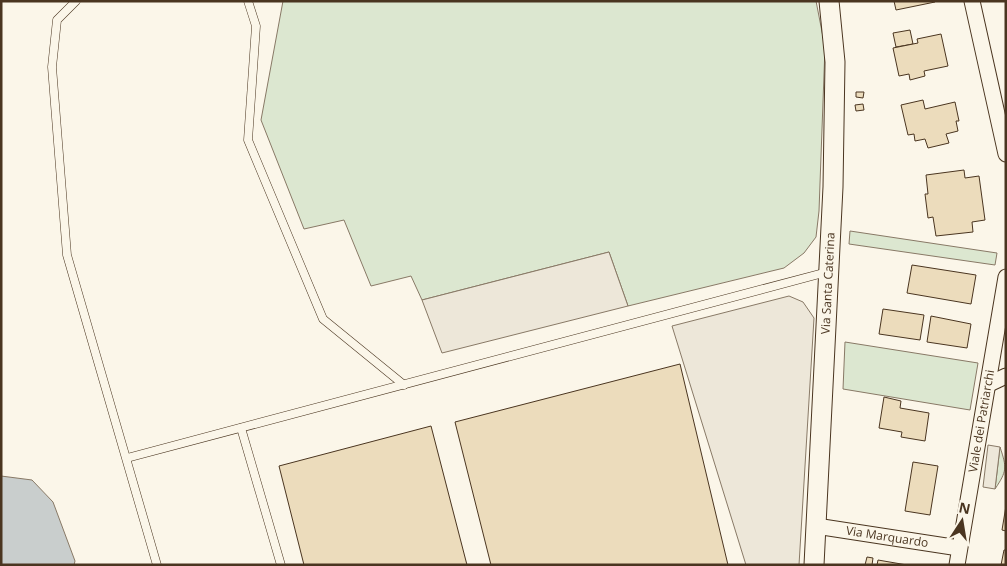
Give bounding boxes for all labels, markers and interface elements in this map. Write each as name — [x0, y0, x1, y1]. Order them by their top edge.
street label: Via Santa Caterina — [817, 232, 839, 335]
street label: Viale dei Patriarchi — [964, 368, 998, 474]
north arrow — [937, 496, 987, 546]
text: N — [957, 497, 972, 518]
street label: Via Marquardo — [845, 522, 930, 551]

